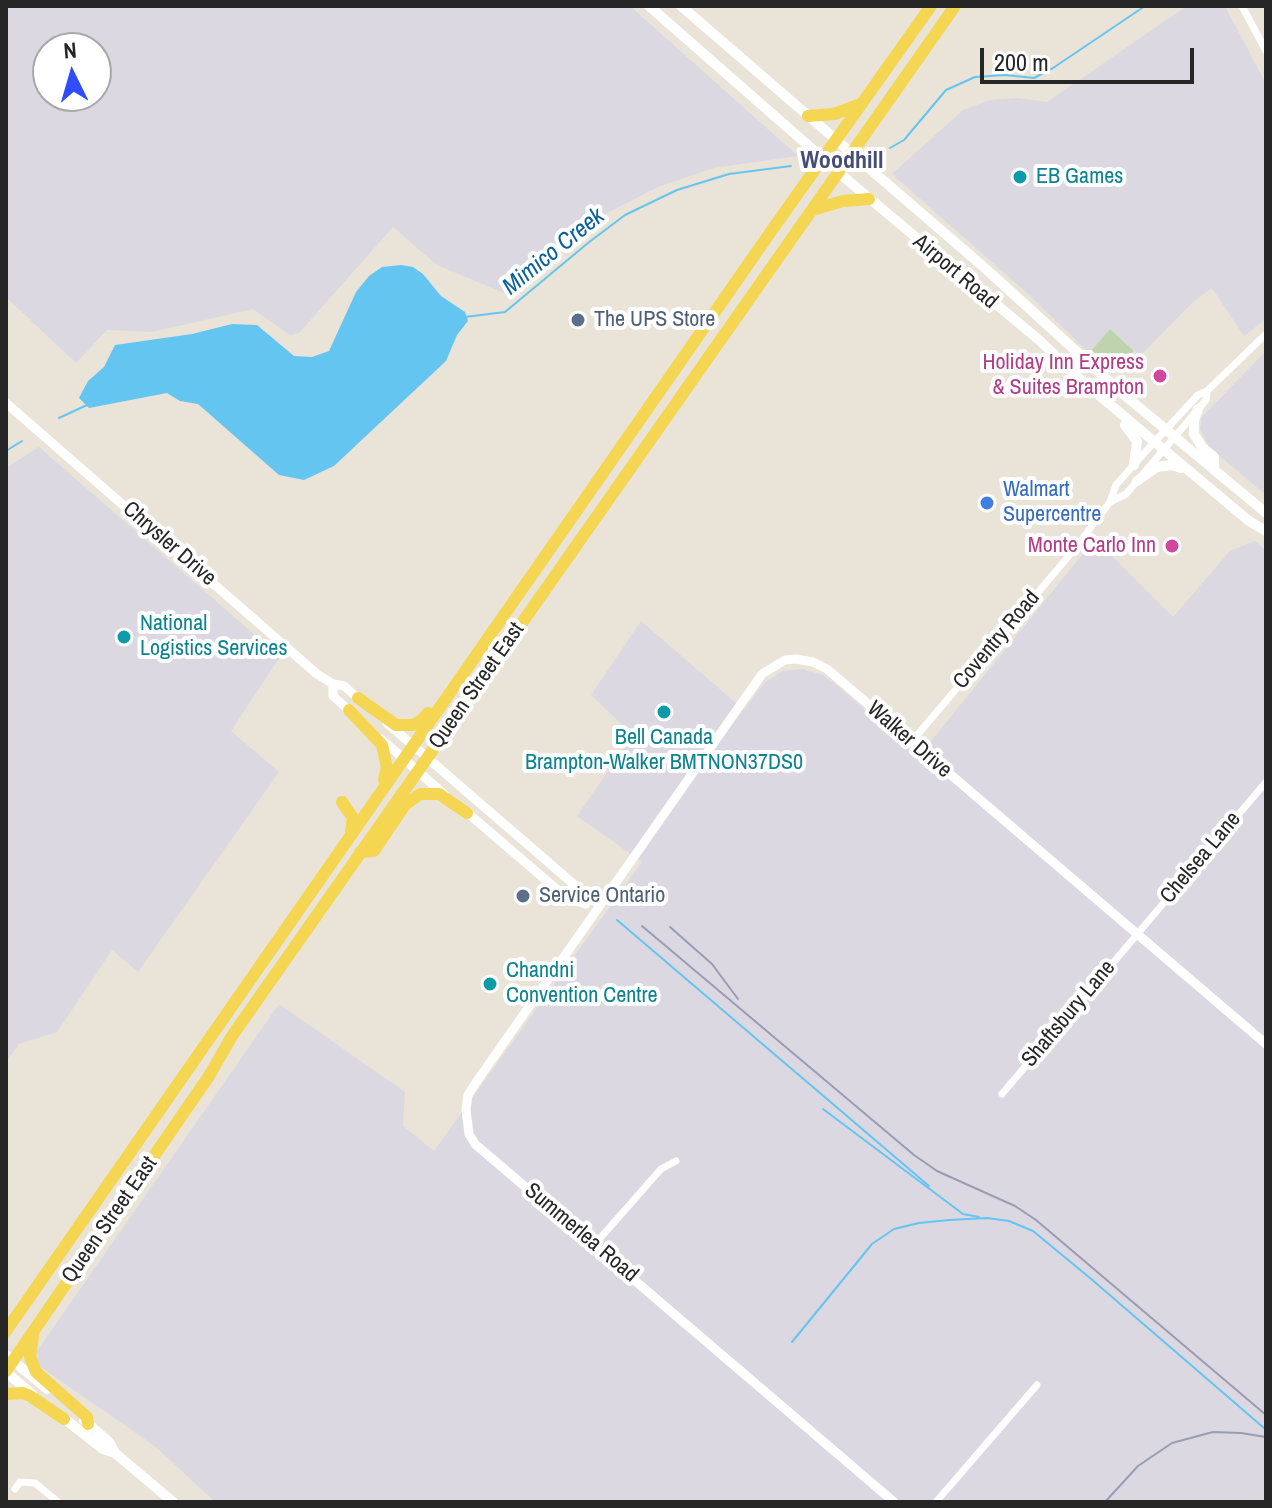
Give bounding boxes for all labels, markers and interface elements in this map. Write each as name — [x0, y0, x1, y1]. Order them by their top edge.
north arrow — [32, 32, 112, 112]
scale bar — [984, 32, 1198, 82]
text: N — [62, 35, 78, 66]
text: 200 m — [994, 46, 1049, 78]
district label: Woodhill — [801, 148, 883, 176]
place label: EB Games — [1036, 164, 1123, 190]
marker: EB Games — [1011, 168, 1029, 186]
water label: Mimico Creek — [497, 202, 611, 302]
street label: Airport Road — [907, 229, 1003, 315]
place label: The UPS Store — [594, 307, 715, 333]
marker: The UPS Store — [569, 311, 587, 329]
place label: Holiday Inn Express & Suites Brampton — [983, 350, 1144, 402]
marker: Holiday Inn Express & Suites Brampton — [1151, 367, 1169, 385]
place label: Walmart Supercentre — [1003, 477, 1101, 528]
marker: Walmart Supercentre — [978, 494, 996, 512]
street label: Chrysler Drive — [117, 496, 221, 592]
place label: Monte Carlo Inn — [1028, 533, 1156, 559]
marker: Monte Carlo Inn — [1163, 537, 1181, 555]
street label: Coventry Road — [948, 585, 1046, 695]
place label: National Logistics Services — [140, 611, 287, 662]
street label: Queen Street East — [424, 618, 530, 754]
marker: National Logistics Services — [115, 628, 133, 646]
street label: Walker Drive — [861, 696, 957, 784]
marker: Bell Canada Brampton-Walker BMTNON37DS0 — [655, 703, 673, 721]
place label: Bell Canada Brampton-Walker BMTNON37DS0 — [525, 725, 803, 776]
street label: Chelsea Lane — [1155, 807, 1247, 909]
place label: Service Ontario — [539, 883, 665, 909]
marker: Service Ontario — [514, 887, 532, 905]
street label: Shaftsbury Lane — [1017, 955, 1121, 1073]
place label: Chandni Convention Centre — [506, 958, 657, 1010]
marker: Chandni Convention Centre — [481, 975, 499, 993]
street label: Queen Street East — [57, 1152, 163, 1288]
street label: Summerlea Road — [519, 1178, 643, 1288]

